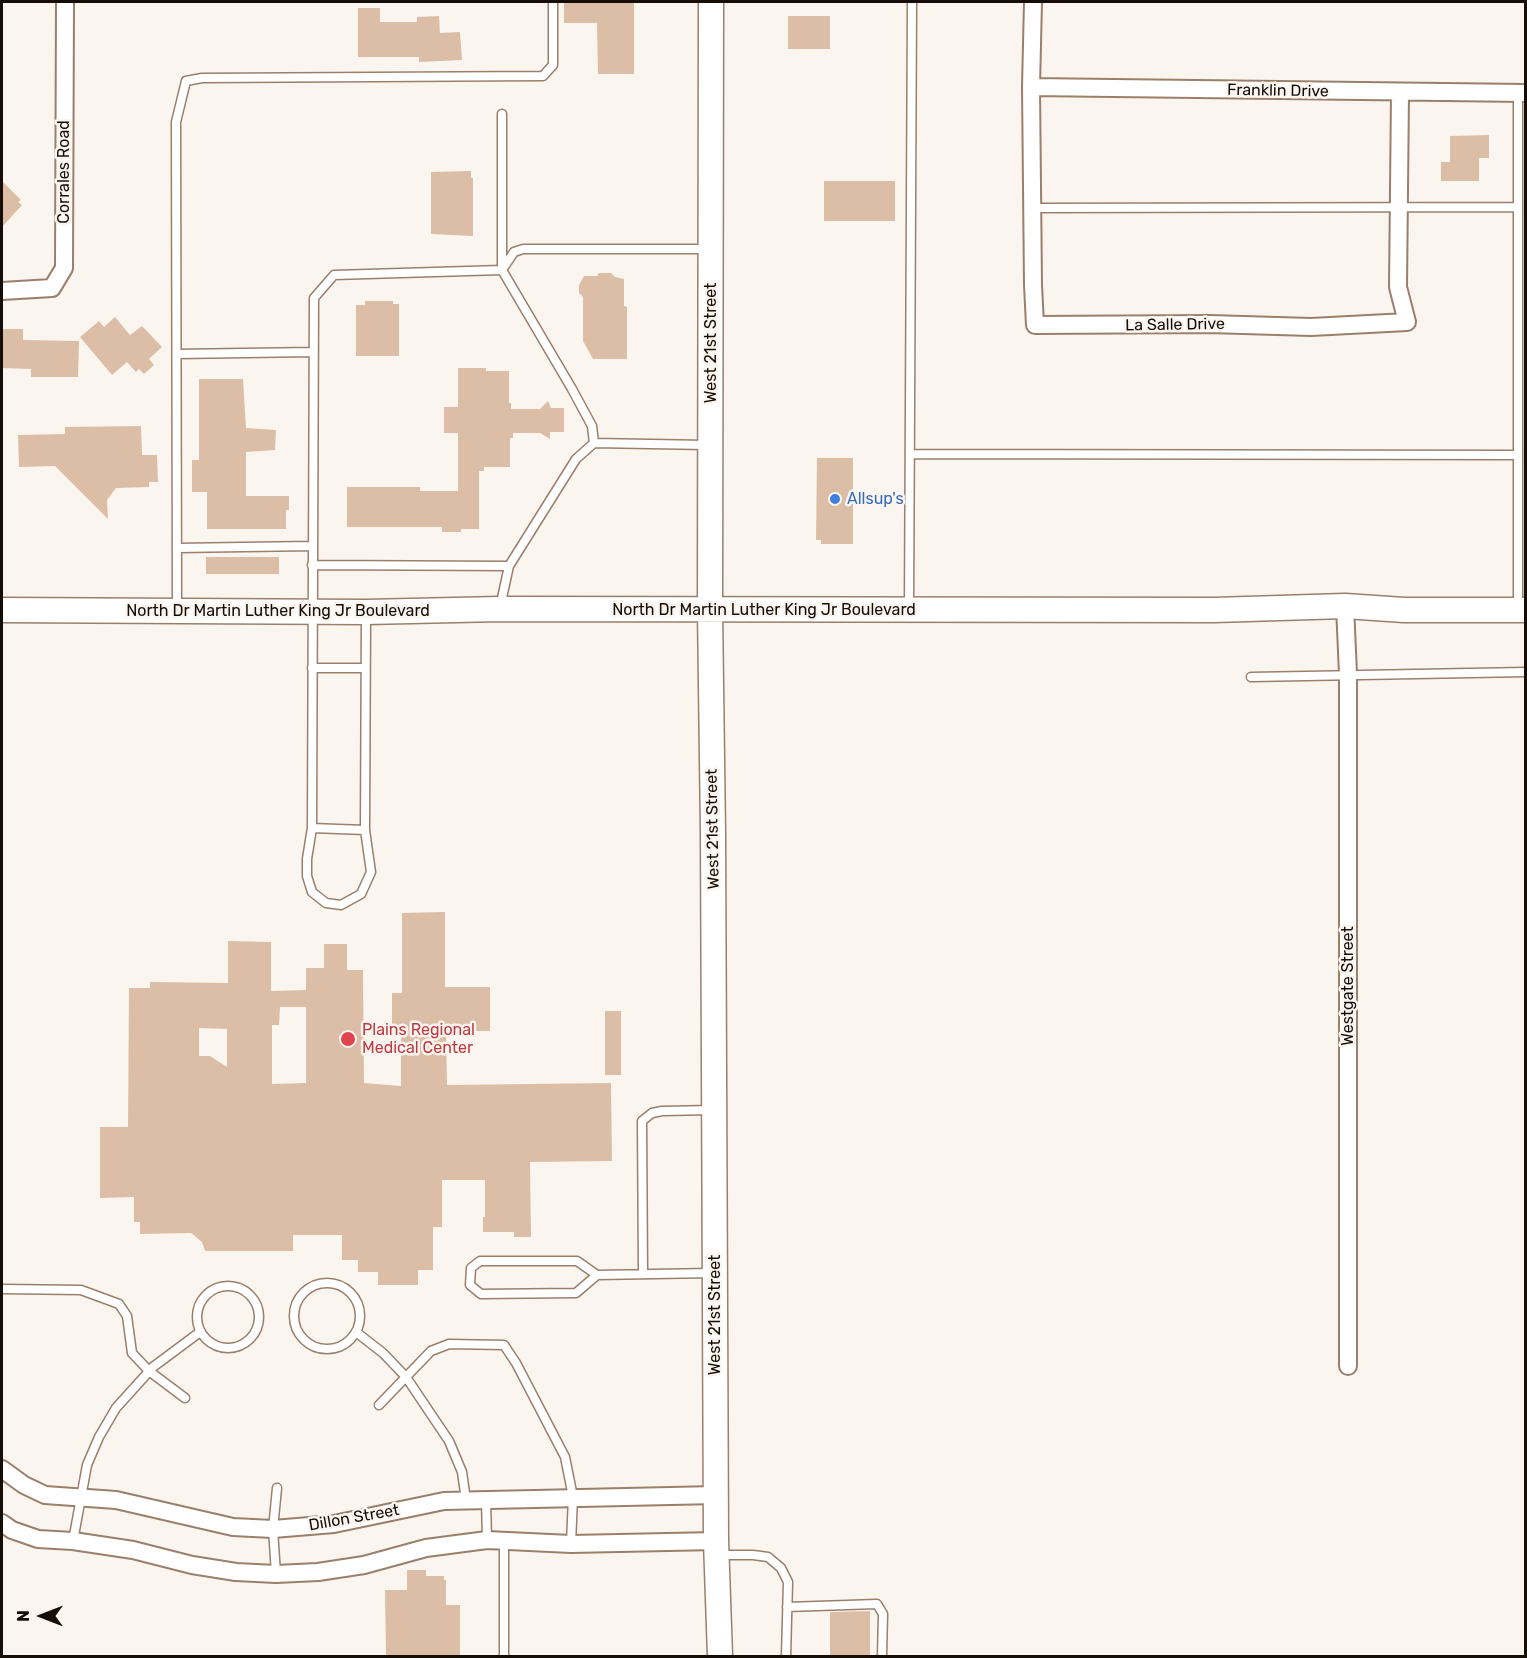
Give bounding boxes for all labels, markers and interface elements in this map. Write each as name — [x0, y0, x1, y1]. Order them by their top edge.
street label: Franklin Drive — [1227, 81, 1329, 101]
street label: Corrales Road — [54, 120, 74, 224]
street label: West 21st Street — [701, 283, 721, 403]
street label: La Salle Drive — [1125, 315, 1225, 335]
place label: Allsup's — [847, 489, 904, 509]
marker: Allsup's — [828, 492, 842, 506]
street label: North Dr Martin Luther King Jr Boulevard — [612, 600, 916, 620]
street label: North Dr Martin Luther King Jr Boulevard — [126, 601, 430, 621]
street label: West 21st Street — [702, 769, 724, 889]
street label: Westgate Street — [1338, 926, 1358, 1046]
place label: Plains Regional Medical Center — [362, 1020, 475, 1058]
marker: Plains Regional Medical Center — [339, 1030, 357, 1048]
street label: West 21st Street — [705, 1255, 725, 1375]
street label: Dillon Street — [307, 1501, 401, 1535]
north arrow — [12, 1586, 72, 1646]
text: N — [14, 1610, 33, 1622]

